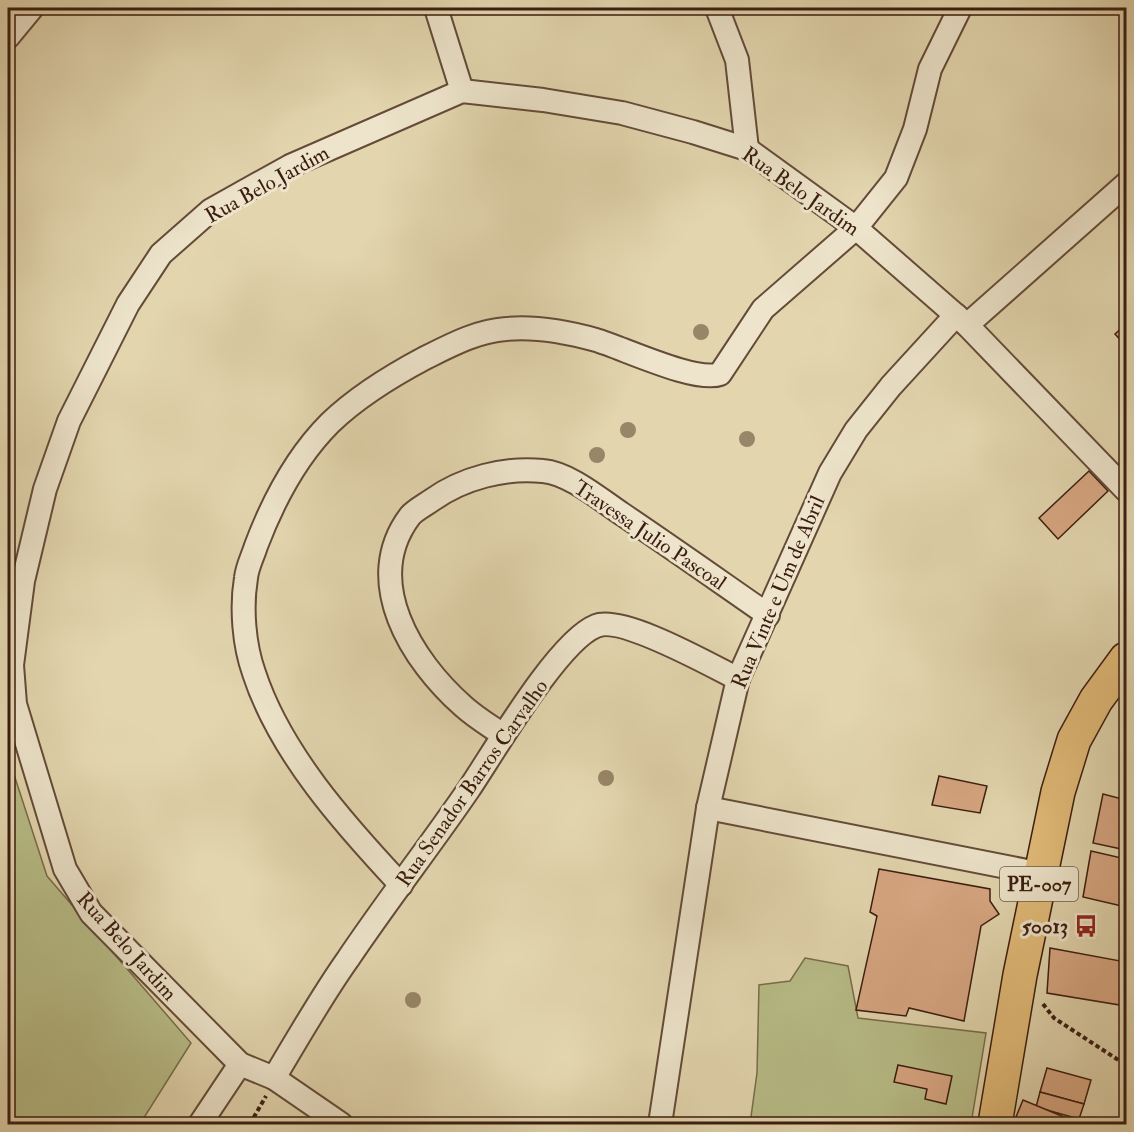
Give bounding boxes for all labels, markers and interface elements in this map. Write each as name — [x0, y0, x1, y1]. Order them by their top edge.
street label: Rua Belo Jardim — [200, 139, 334, 230]
street label: Rua Belo Jardim — [737, 141, 865, 242]
street label: Travessa Julio Pascoal — [568, 474, 732, 597]
street label: Rua Vinte e Um de Abril — [726, 491, 832, 693]
street label: Rua Senador Barros Carvalho — [390, 674, 554, 892]
road number: PE-007 — [1000, 867, 1078, 901]
street label: Rua Belo Jardim — [71, 886, 183, 1007]
place label: 50013 — [1022, 913, 1068, 940]
bus stop icon: 50013 — [1073, 913, 1099, 939]

